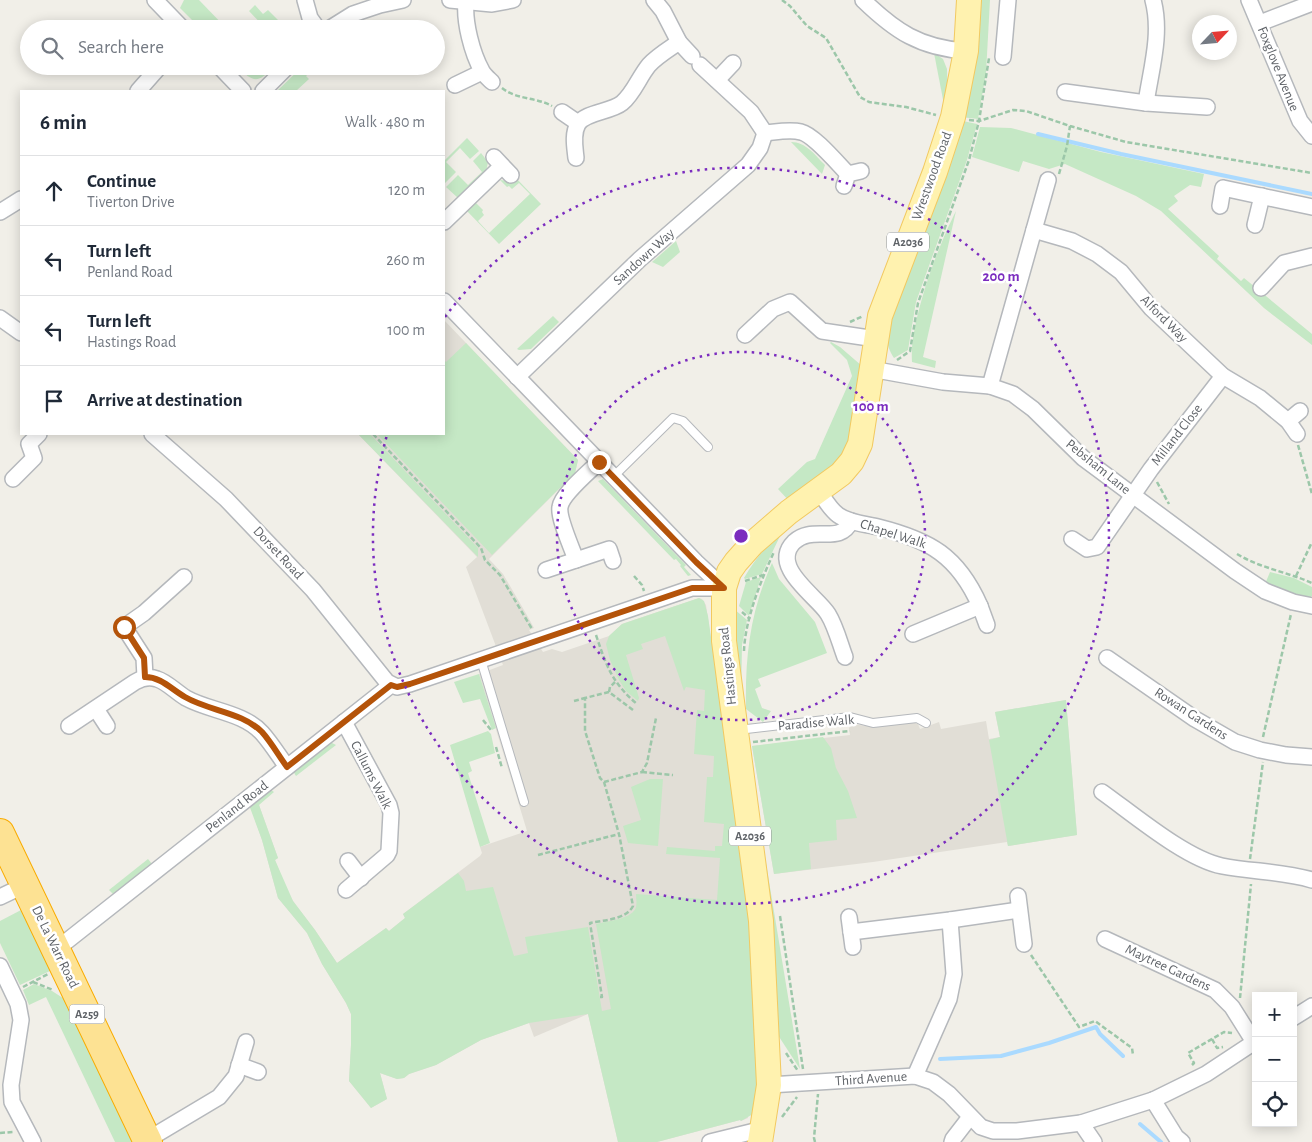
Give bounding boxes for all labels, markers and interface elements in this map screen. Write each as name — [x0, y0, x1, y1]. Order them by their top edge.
north arrow — [1192, 15, 1237, 60]
search box — [20, 20, 445, 75]
street label: Foxglove Avenue — [1255, 25, 1301, 113]
icon: search — [38, 34, 66, 62]
text: Search here — [78, 38, 164, 57]
text: 6 min — [40, 112, 87, 133]
text: Walk · 480 m — [345, 114, 425, 130]
street label: Wrestwood Road — [910, 130, 954, 222]
text: Continue — [87, 172, 156, 191]
icon: ahead — [40, 177, 68, 205]
text: 120 m — [388, 182, 425, 198]
text: Tiverton Drive — [87, 194, 175, 210]
street label: Sandown Way — [611, 226, 677, 288]
road number: A2036 — [887, 232, 929, 252]
text: Turn left — [87, 242, 151, 261]
icon: left — [40, 247, 68, 275]
text: 260 m — [386, 252, 425, 268]
text: Penland Road — [87, 264, 172, 280]
text: 200 m — [982, 269, 1020, 284]
street label: Alford Way — [1138, 293, 1190, 345]
text: Turn left — [87, 312, 151, 331]
icon: left — [40, 317, 68, 345]
text: 100 m — [387, 322, 425, 338]
text: Hastings Road — [87, 334, 176, 350]
icon: arrive — [40, 387, 68, 415]
text: Arrive at destination — [87, 391, 243, 410]
text: 100 m — [853, 399, 889, 414]
street label: Milland Close — [1149, 402, 1205, 468]
street label: Pebsham Lane — [1063, 437, 1133, 497]
route end — [588, 451, 611, 474]
street label: Chapel Walk — [858, 517, 928, 551]
street label: Dorset Road — [250, 524, 306, 582]
centre of rings — [732, 527, 750, 545]
route start — [113, 616, 136, 639]
street label: Hastings Road — [717, 626, 739, 706]
street label: Rowan Gardens — [1152, 685, 1230, 743]
street label: Paradise Walk — [777, 713, 855, 733]
street label: Callums Walk — [348, 739, 394, 812]
street label: Penland Road — [203, 778, 271, 836]
road number: A2036 — [729, 826, 771, 846]
street label: De La Warr Road — [29, 904, 81, 990]
street label: Maytree Gardens — [1123, 942, 1213, 994]
map controls — [1252, 992, 1297, 1127]
button: + — [1252, 992, 1297, 1037]
road number: A259 — [70, 1004, 104, 1024]
button: − — [1252, 1037, 1297, 1082]
street label: Third Avenue — [834, 1069, 908, 1089]
button: locate — [1252, 1082, 1297, 1127]

